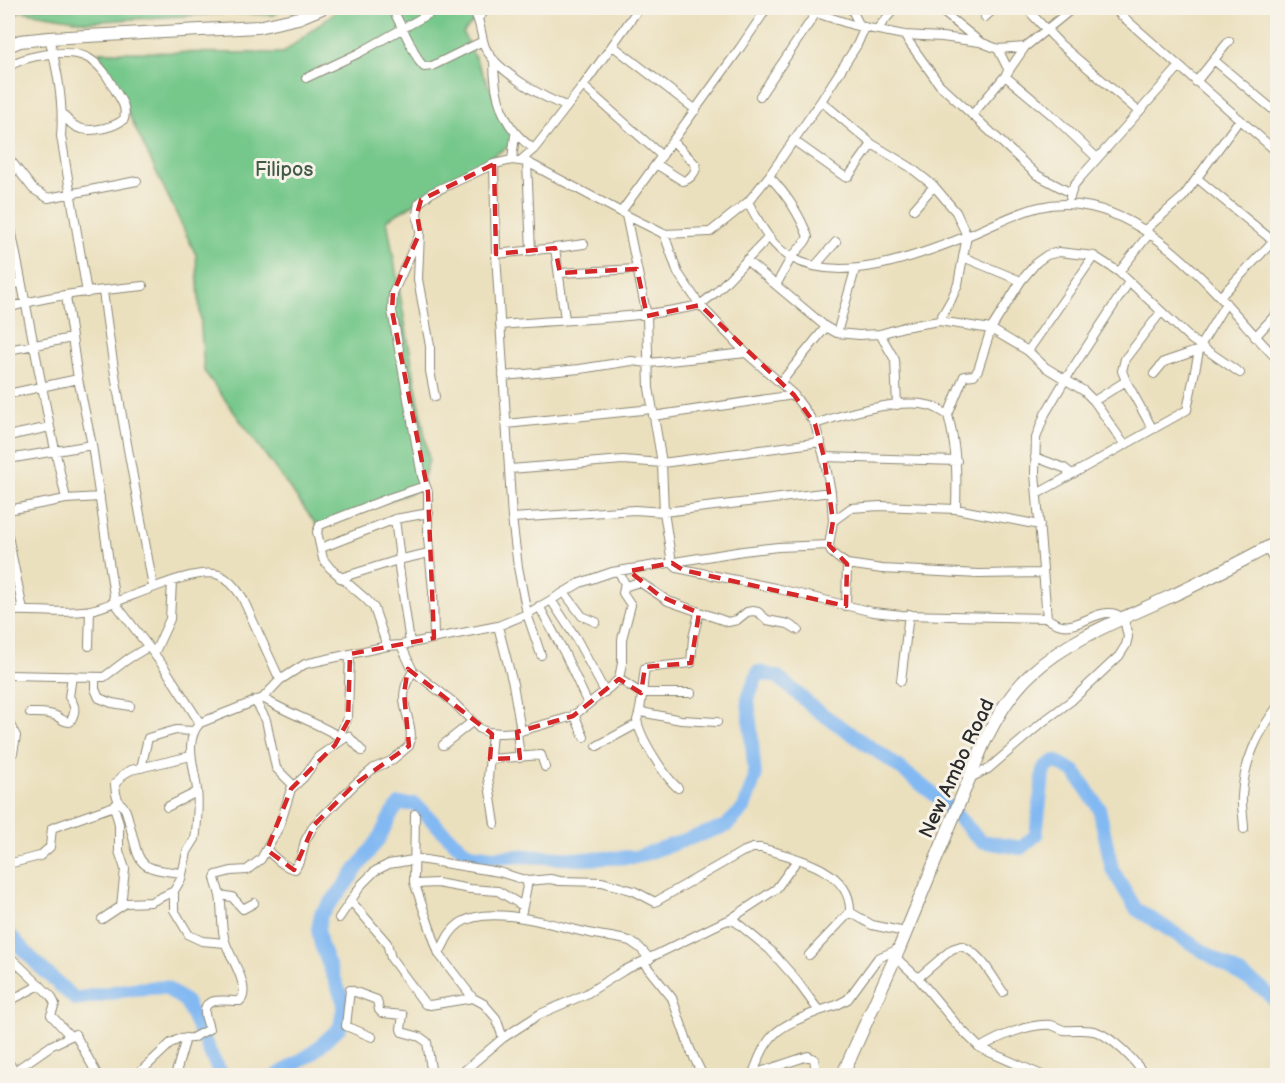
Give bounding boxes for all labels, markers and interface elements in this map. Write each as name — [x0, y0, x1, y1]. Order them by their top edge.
park label: Filipos — [255, 158, 313, 182]
street label: New Ambo Road — [914, 695, 1000, 842]

